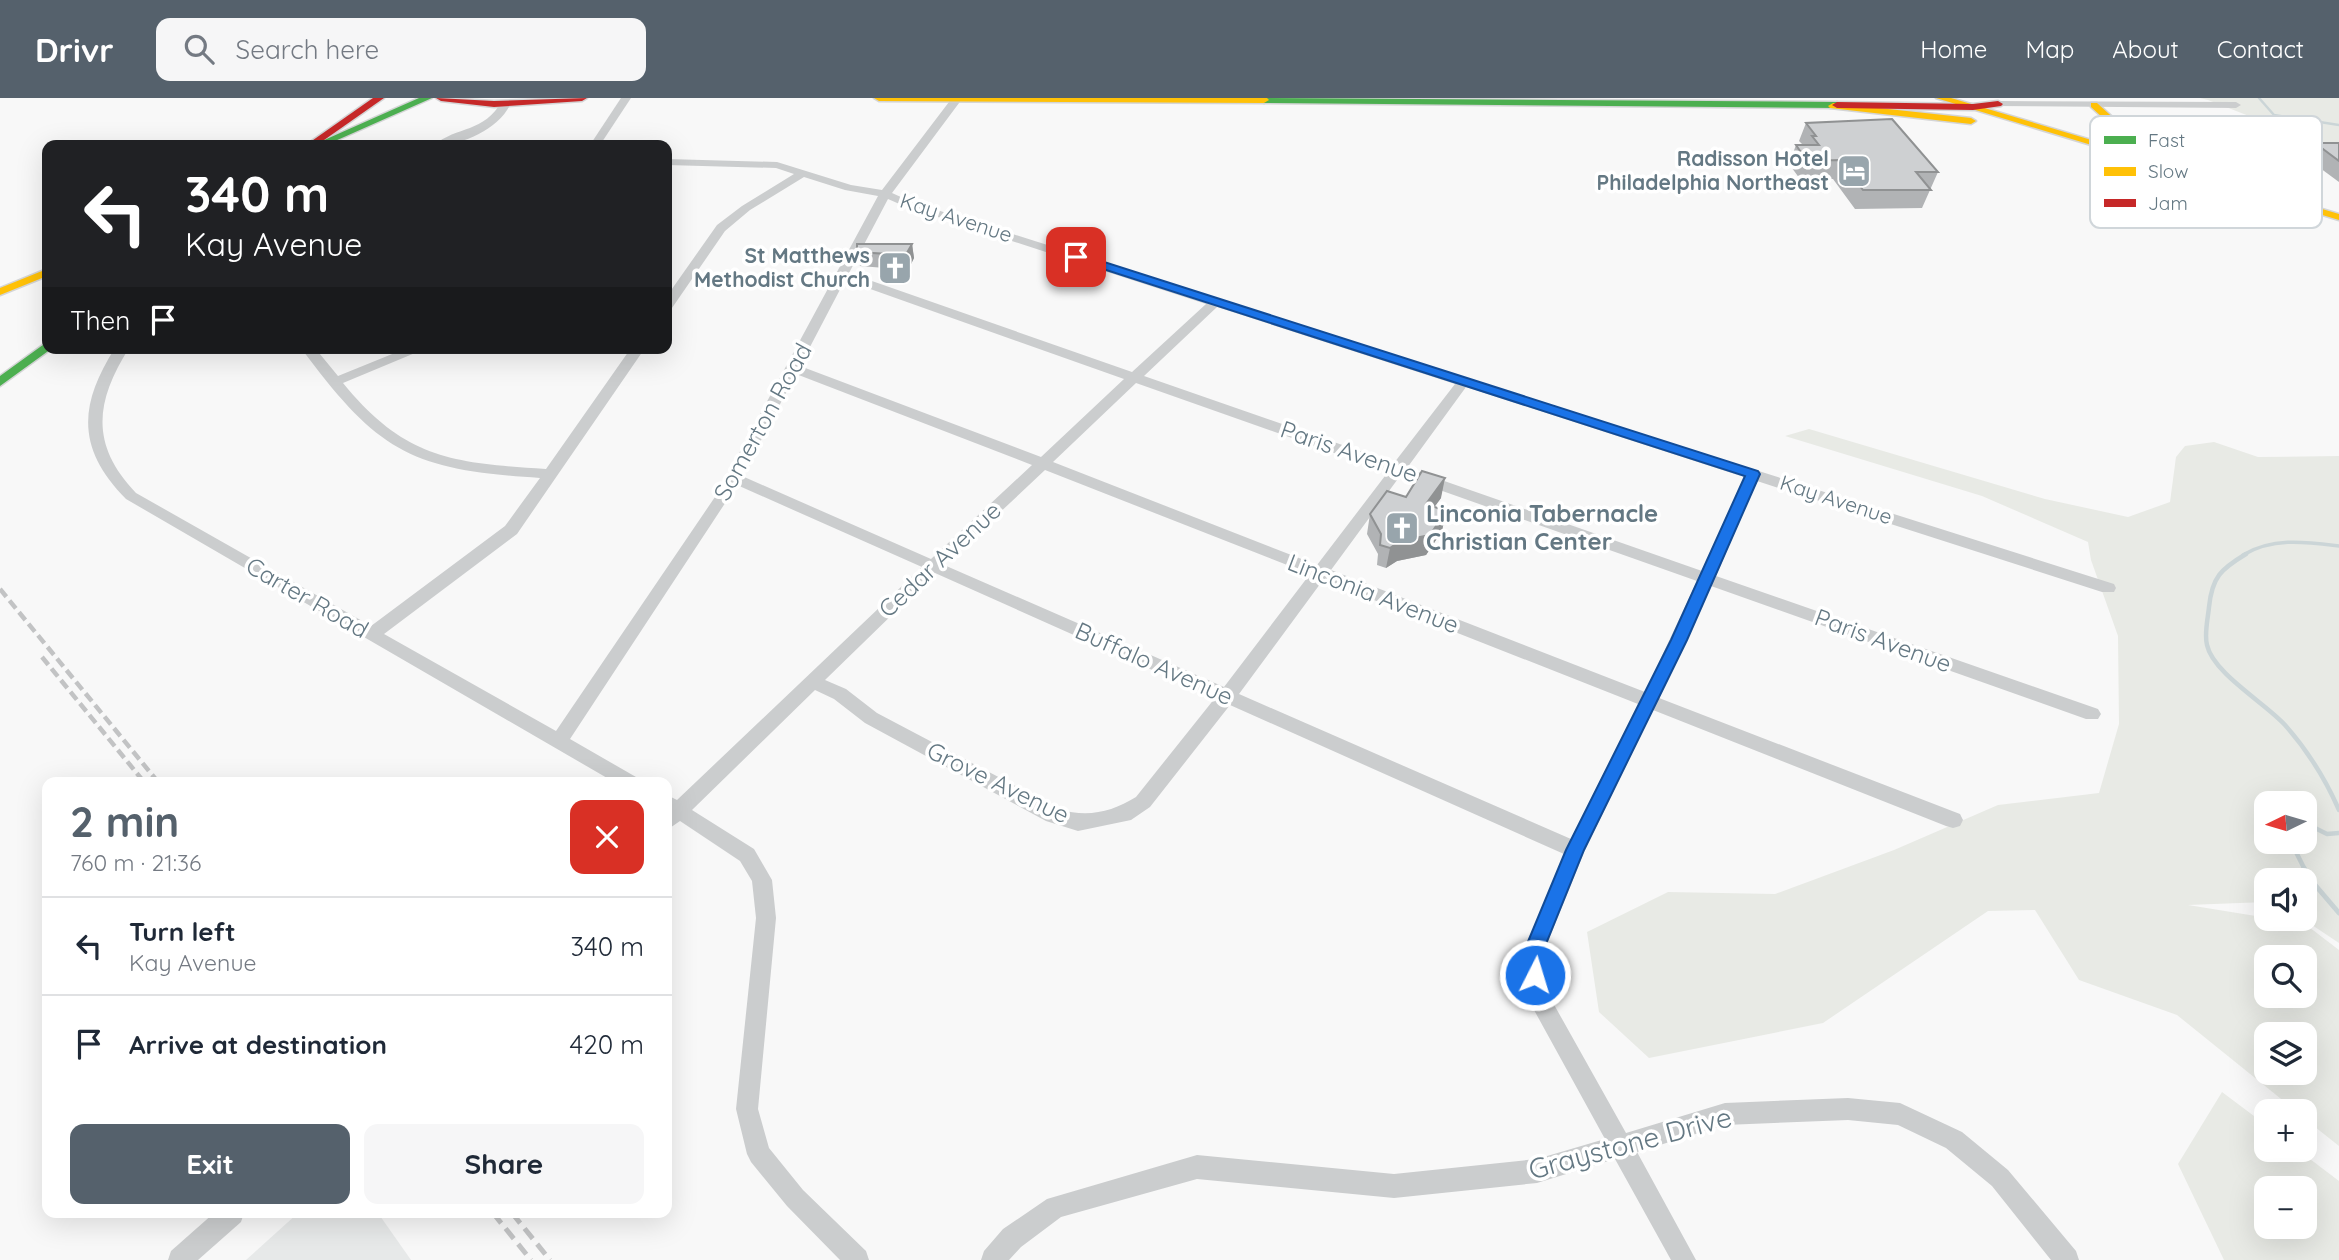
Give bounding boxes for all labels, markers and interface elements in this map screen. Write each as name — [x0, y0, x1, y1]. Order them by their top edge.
search box — [156, 18, 646, 81]
text: Drivr — [35, 29, 114, 70]
icon: search — [180, 30, 218, 68]
text: Search here — [236, 33, 379, 66]
text: Home — [1920, 34, 1987, 64]
text: Map — [2025, 34, 2074, 64]
text: About — [2112, 34, 2179, 64]
text: Contact — [2217, 34, 2304, 64]
legend — [2090, 116, 2322, 228]
text: Fast — [2148, 128, 2185, 152]
place label: Radisson Hotel Philadelphia Northeast — [1597, 145, 1829, 195]
hotel icon: Radisson Hotel Philadelphia Northeast — [1835, 152, 1873, 190]
text: Slow — [2148, 159, 2189, 183]
text: 340 m — [185, 163, 329, 224]
icon: left — [70, 168, 161, 259]
street label: Kay Avenue — [897, 187, 1016, 247]
text: Jam — [2148, 191, 2188, 215]
text: Kay Avenue — [185, 224, 362, 264]
pin — [1046, 227, 1106, 287]
icon: arrive — [1057, 238, 1095, 276]
place label: St Matthews Methodist Church — [694, 242, 870, 292]
church icon: St Matthews Methodist Church — [876, 249, 914, 287]
icon: arrive — [144, 301, 182, 339]
text: Then — [70, 304, 130, 337]
street label: Somerton Road — [707, 338, 818, 505]
street label: Paris Avenue — [1277, 414, 1422, 489]
street label: Kay Avenue — [1777, 469, 1896, 529]
street label: Cedar Avenue — [872, 495, 1007, 624]
place label: Linconia Tabernacle Christian Center — [1426, 498, 1658, 556]
church icon: Linconia Tabernacle Christian Center — [1383, 509, 1421, 547]
street label: Linconia Avenue — [1284, 547, 1463, 639]
street label: Carter Road — [241, 550, 374, 644]
street label: Paris Avenue — [1811, 602, 1956, 679]
street label: Buffalo Avenue — [1071, 615, 1238, 711]
street label: Grove Avenue — [922, 735, 1074, 829]
north arrow — [2254, 791, 2317, 854]
map controls — [2254, 791, 2317, 1239]
text: 2 min — [70, 795, 179, 848]
button: close — [570, 800, 644, 874]
text: 760 m · 21:36 — [70, 848, 201, 877]
button: sound — [2254, 868, 2317, 931]
text: Turn left — [129, 915, 236, 948]
icon: left — [70, 927, 108, 965]
text: 340 m — [570, 930, 644, 963]
position arrow — [1498, 938, 1572, 1012]
button: search — [2254, 945, 2317, 1008]
text: Kay Avenue — [129, 948, 256, 977]
button: layers — [2254, 1022, 2317, 1085]
icon: arrive — [70, 1025, 108, 1063]
text: Arrive at destination — [129, 1028, 387, 1061]
text: 420 m — [570, 1028, 644, 1061]
street label: Graystone Drive — [1524, 1099, 1735, 1186]
button: + — [2254, 1099, 2317, 1162]
button: Exit — [70, 1124, 350, 1204]
button: Share — [364, 1124, 644, 1204]
button: − — [2254, 1176, 2317, 1239]

